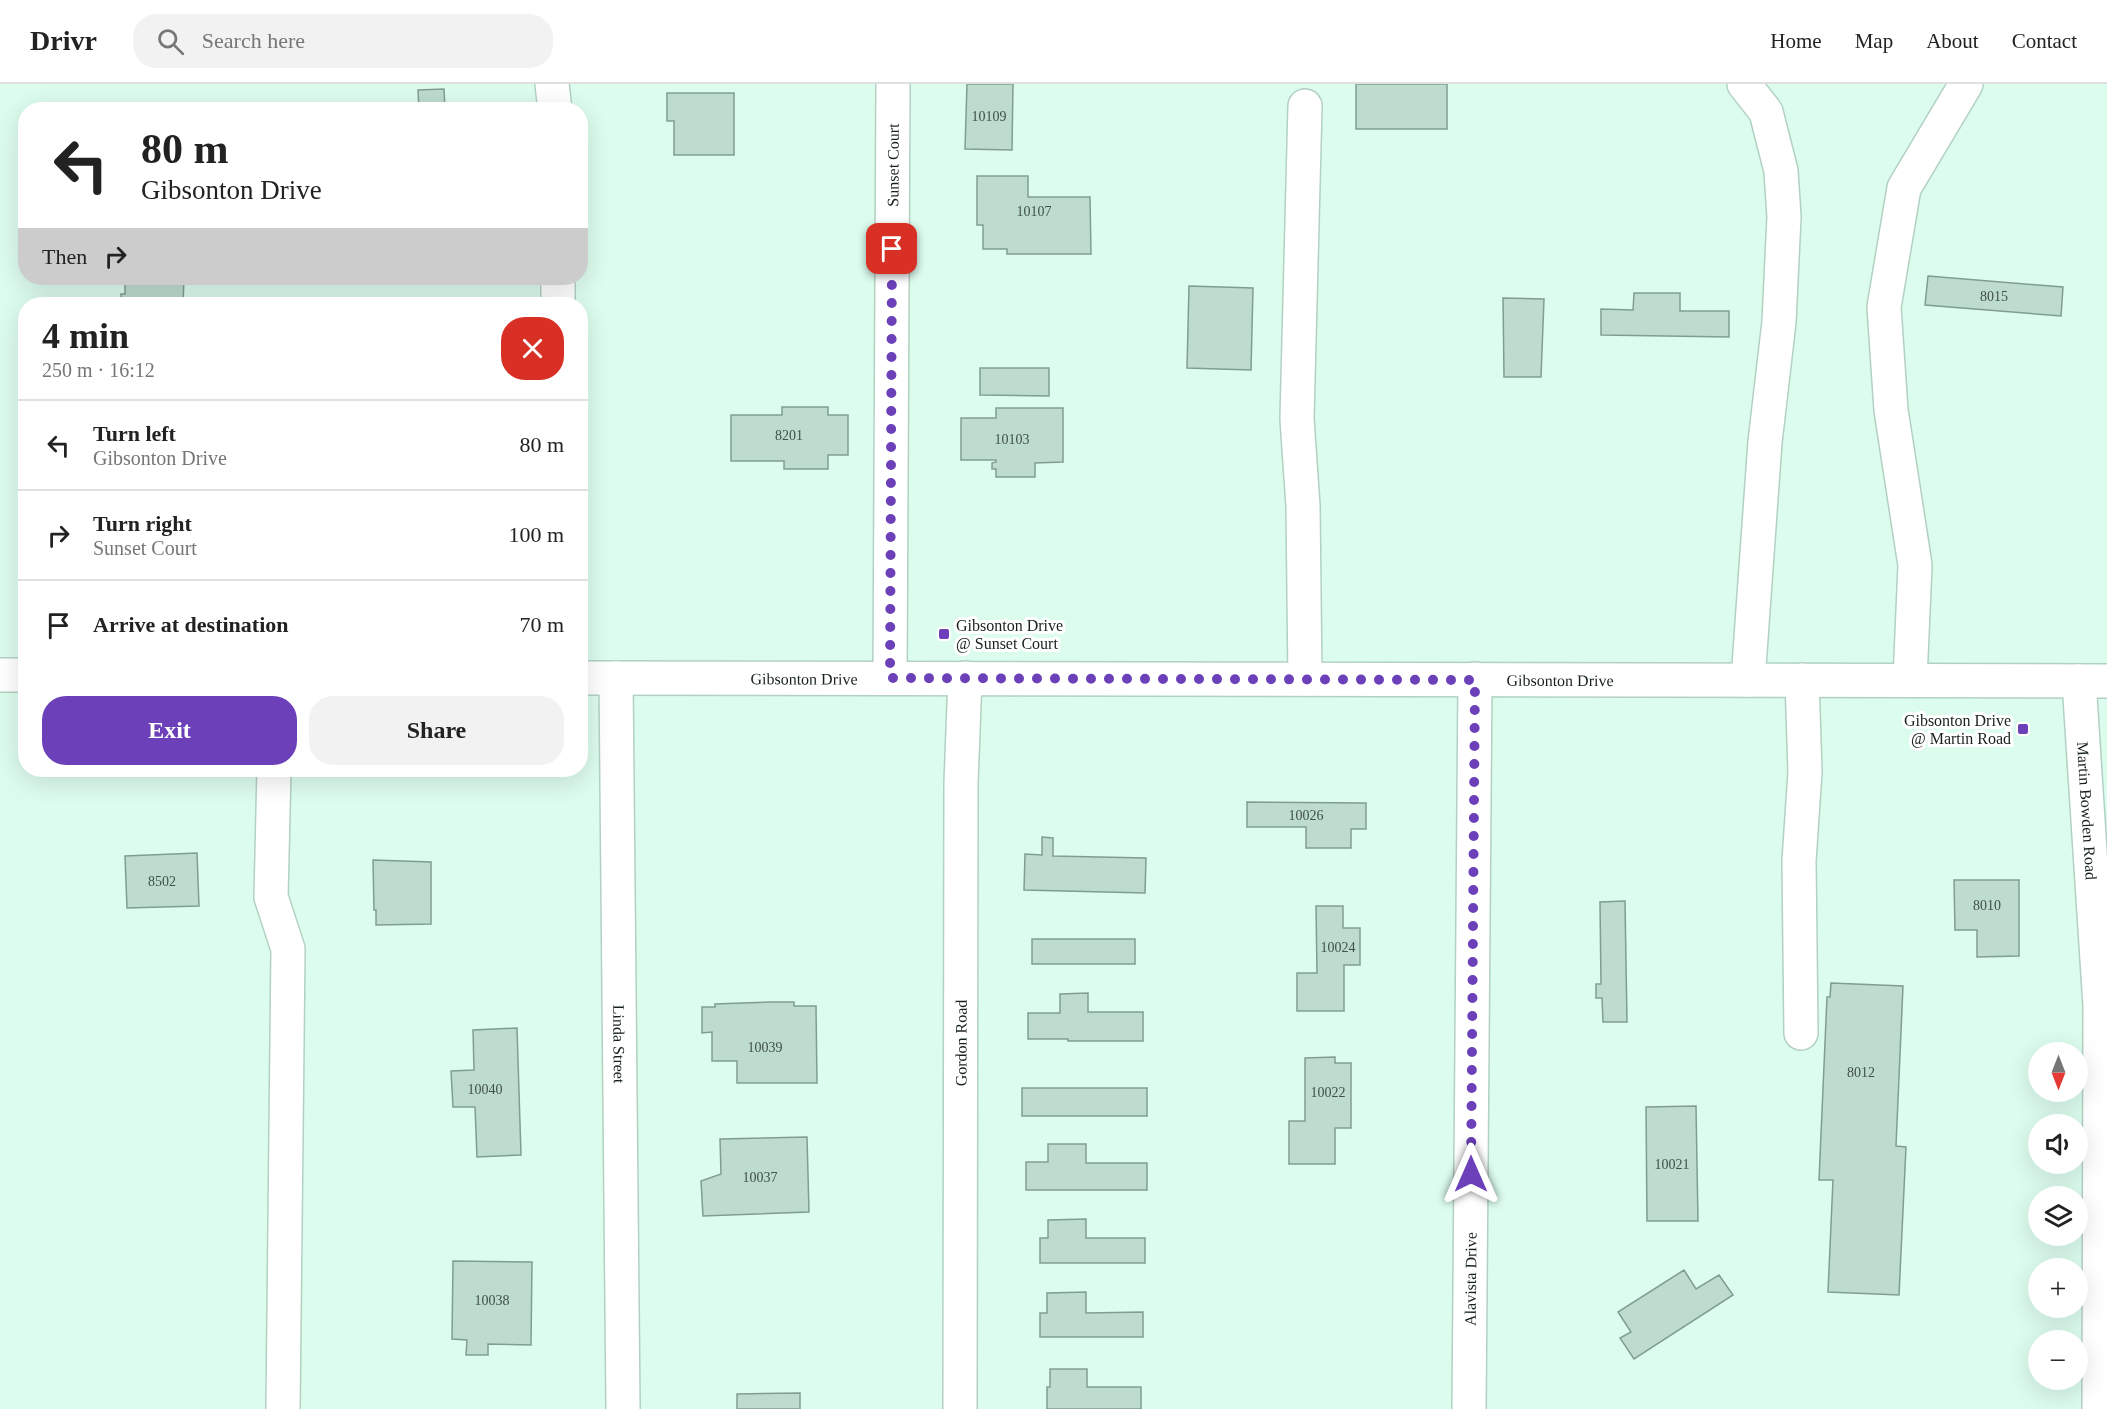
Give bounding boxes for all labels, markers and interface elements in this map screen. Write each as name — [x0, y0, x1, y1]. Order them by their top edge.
search box — [133, 14, 553, 68]
text: Drivr — [30, 25, 97, 56]
icon: search — [154, 25, 187, 58]
text: Search here — [202, 28, 305, 53]
text: Home — [1770, 29, 1822, 53]
text: Map — [1855, 29, 1893, 53]
text: About — [1926, 29, 1979, 53]
text: Contact — [2012, 29, 2077, 53]
house number: 10109 — [972, 109, 1007, 124]
street label: Sunset Court — [884, 123, 902, 207]
icon: left — [42, 126, 120, 204]
text: 80 m — [141, 126, 229, 172]
text: Gibsonton Drive — [141, 175, 322, 205]
house number: 10107 — [1017, 204, 1052, 219]
pin — [866, 223, 917, 274]
icon: arrive — [875, 232, 908, 265]
icon: right — [99, 240, 132, 273]
text: Then — [42, 244, 87, 269]
house number: 8015 — [1980, 289, 2008, 304]
text: 4 min — [42, 316, 129, 356]
button: close — [501, 317, 564, 380]
text: 250 m · 16:12 — [42, 359, 155, 381]
text: Turn left — [93, 421, 176, 446]
house number: 8201 — [775, 428, 803, 443]
icon: left — [42, 429, 75, 462]
text: 80 m — [519, 432, 564, 457]
house number: 10103 — [995, 432, 1030, 447]
text: Gibsonton Drive — [93, 447, 227, 469]
text: Turn right — [93, 511, 192, 536]
icon: right — [42, 519, 75, 552]
text: 100 m — [508, 522, 564, 547]
text: Sunset Court — [93, 537, 197, 559]
icon: arrive — [42, 609, 75, 642]
text: Arrive at destination — [93, 612, 289, 637]
text: 70 m — [519, 612, 564, 637]
place label: Gibsonton Drive @ Sunset Court — [956, 617, 1063, 653]
marker: Gibsonton Drive @ Sunset Court — [937, 627, 951, 641]
street label: Gibsonton Drive — [750, 670, 858, 688]
street label: Gibsonton Drive — [1506, 672, 1614, 689]
button: Exit — [42, 696, 297, 765]
button: Share — [309, 696, 564, 765]
place label: Gibsonton Drive @ Martin Road — [1904, 712, 2011, 748]
marker: Gibsonton Drive @ Martin Road — [2016, 722, 2030, 736]
street label: Martin Bowden Road — [2074, 741, 2100, 881]
house number: 10026 — [1289, 808, 1324, 823]
house number: 8502 — [148, 874, 176, 889]
house number: 8010 — [1973, 898, 2001, 913]
house number: 10024 — [1321, 940, 1356, 955]
street label: Gordon Road — [953, 1000, 970, 1086]
street label: Linda Street — [610, 1005, 628, 1084]
house number: 10039 — [748, 1040, 783, 1055]
north arrow — [2028, 1042, 2088, 1102]
map controls — [2028, 1042, 2088, 1390]
house number: 8012 — [1847, 1065, 1875, 1080]
house number: 10040 — [468, 1082, 503, 1097]
house number: 10022 — [1311, 1085, 1346, 1100]
button: sound — [2028, 1114, 2088, 1174]
position arrow — [1439, 1142, 1503, 1206]
house number: 10021 — [1655, 1157, 1690, 1172]
house number: 10037 — [743, 1170, 778, 1185]
button: layers — [2028, 1186, 2088, 1246]
street label: Alavista Drive — [1462, 1232, 1479, 1326]
button: + — [2028, 1258, 2088, 1318]
house number: 10038 — [475, 1293, 510, 1308]
button: − — [2028, 1330, 2088, 1390]

